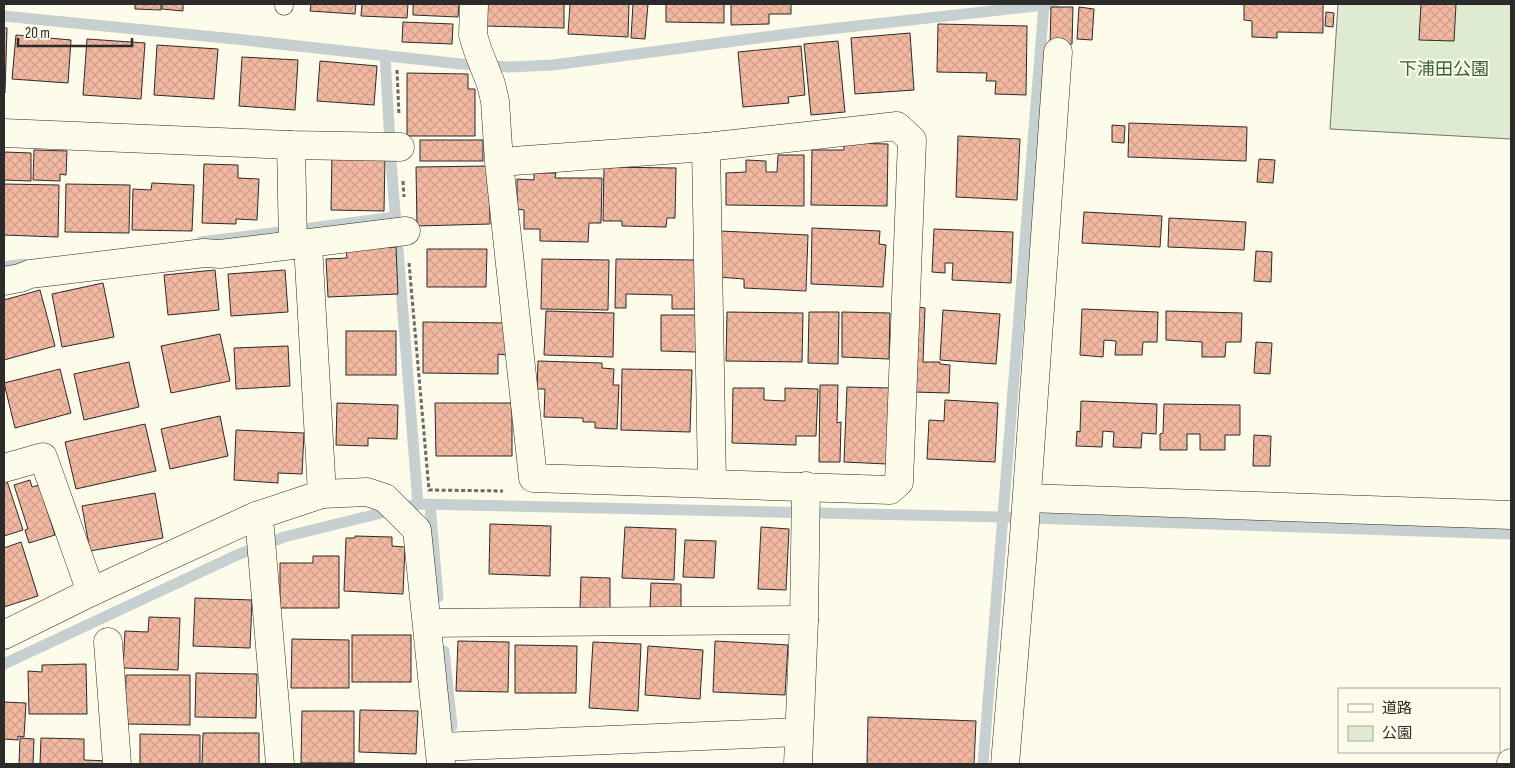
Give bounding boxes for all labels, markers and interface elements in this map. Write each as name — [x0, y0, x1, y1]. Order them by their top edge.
scale bar — [18, 15, 131, 47]
text: 20 m — [25, 24, 50, 43]
park label: 下浦田公園 — [1399, 59, 1489, 80]
legend — [1338, 688, 1500, 753]
text: 道路 — [1382, 699, 1412, 718]
text: 公園 — [1382, 724, 1412, 743]

